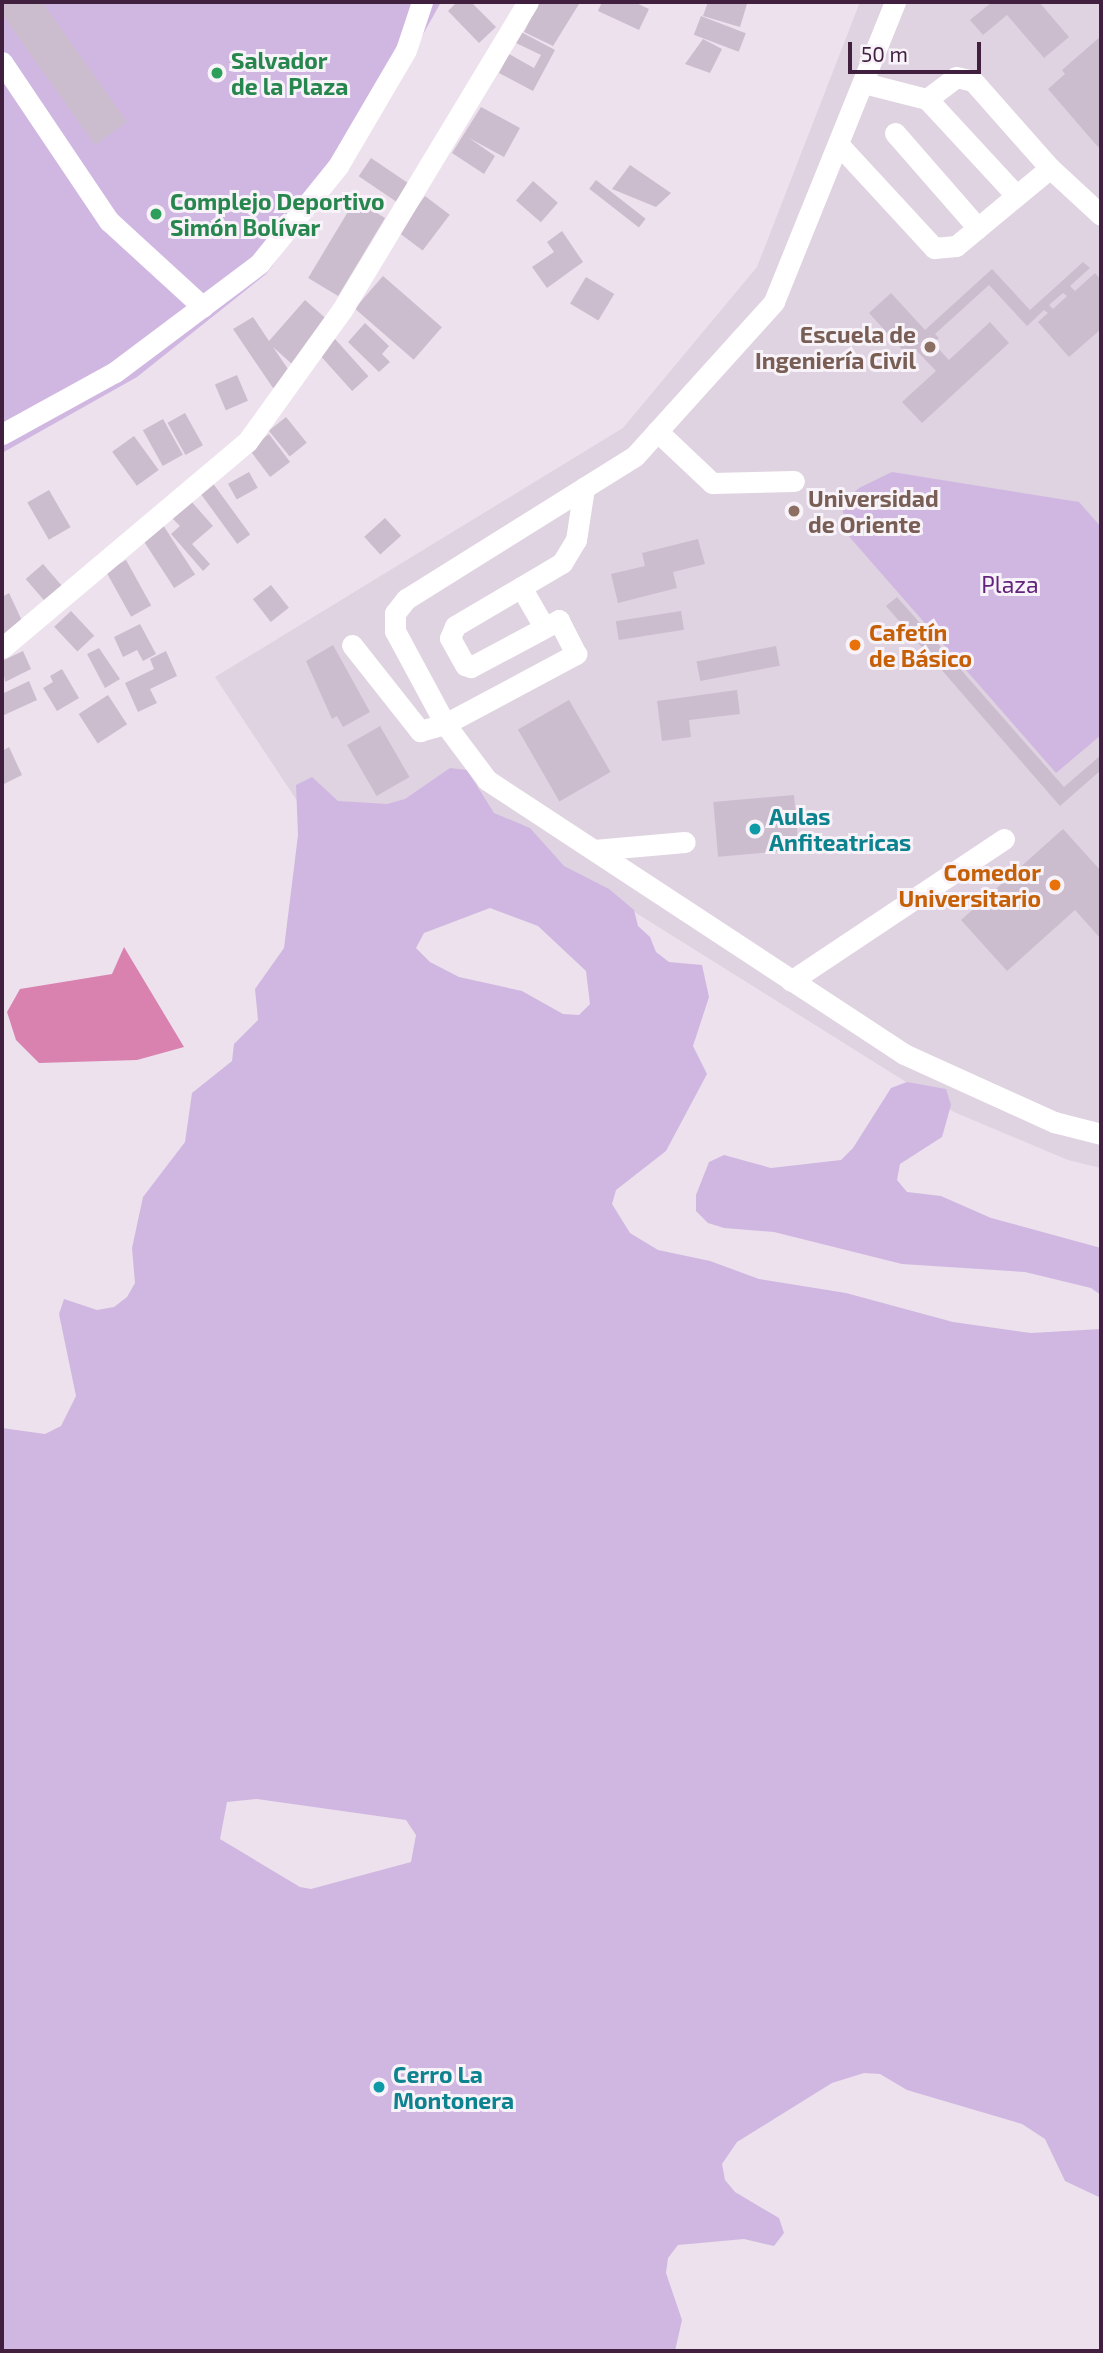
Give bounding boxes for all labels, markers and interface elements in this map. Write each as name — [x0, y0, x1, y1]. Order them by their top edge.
scale bar — [851, 28, 984, 72]
text: 50 m — [861, 41, 908, 66]
place label: Salvador de la Plaza — [231, 46, 348, 100]
marker: Salvador de la Plaza — [209, 65, 225, 81]
place label: Complejo Deportivo Simón Bolívar — [170, 187, 385, 241]
marker: Complejo Deportivo Simón Bolívar — [148, 206, 164, 222]
place label: Escuela de Ingeniería Civil — [755, 320, 916, 374]
marker: Escuela de Ingeniería Civil — [922, 339, 938, 355]
place label: Universidad de Oriente — [808, 484, 939, 538]
marker: Universidad de Oriente — [786, 503, 802, 519]
park label: Plaza — [981, 570, 1039, 598]
place label: Cafetín de Básico — [869, 618, 972, 672]
marker: Cafetín de Básico — [847, 637, 863, 653]
place label: Aulas Anfiteatricas — [769, 802, 911, 856]
marker: Aulas Anfiteatricas — [747, 821, 763, 837]
place label: Comedor Universitario — [899, 858, 1041, 912]
marker: Comedor Universitario — [1047, 877, 1063, 893]
place label: Cerro La Montonera — [393, 2060, 514, 2114]
marker: Cerro La Montonera — [371, 2079, 387, 2095]

